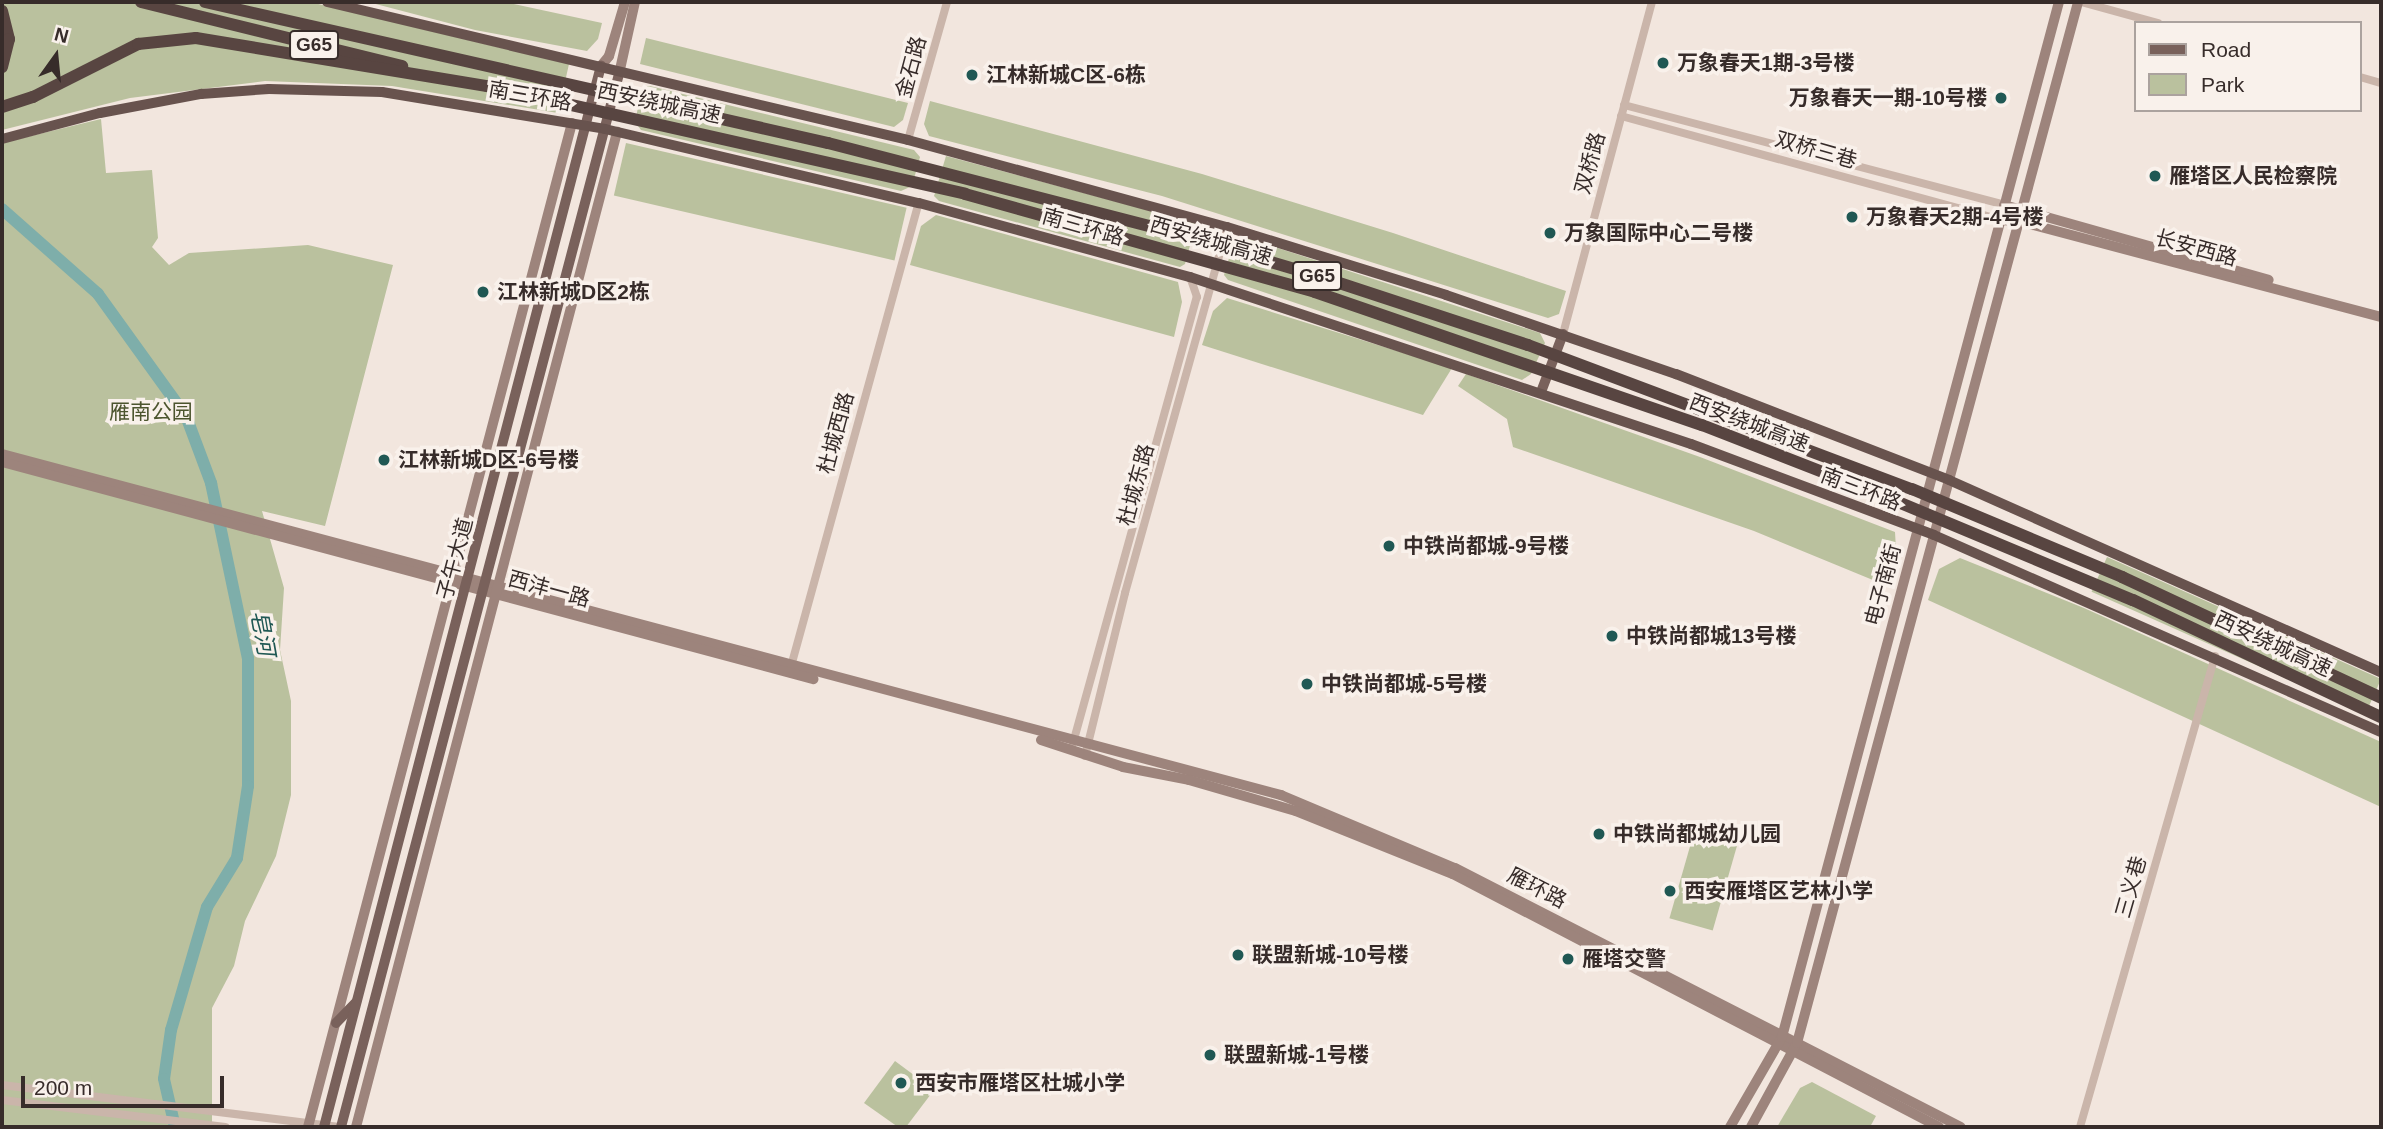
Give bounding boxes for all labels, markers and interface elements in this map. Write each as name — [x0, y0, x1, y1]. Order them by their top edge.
north arrow — [21, 21, 91, 91]
legend — [2134, 21, 2362, 112]
text: N — [52, 23, 71, 47]
road number: G65 — [288, 30, 340, 60]
street label: 金石路 — [891, 33, 931, 101]
text: Road — [2201, 38, 2251, 61]
place label: 万象春天1期-3号楼 — [1677, 50, 1854, 76]
marker: 万象春天1期-3号楼 — [1655, 55, 1671, 71]
place label: 江林新城C区-6栋 — [986, 62, 1146, 88]
marker: 江林新城C区-6栋 — [964, 67, 980, 83]
text: Park — [2201, 73, 2244, 96]
street label: 南三环路 — [486, 76, 574, 116]
street label: 西安绕城高速 — [595, 78, 723, 128]
place label: 万象春天一期-10号楼 — [1789, 85, 1987, 111]
marker: 万象春天一期-10号楼 — [1993, 90, 2009, 106]
street label: 双桥三巷 — [1772, 126, 1860, 174]
street label: 双桥路 — [1570, 129, 1610, 197]
place label: 雁塔区人民检察院 — [2169, 163, 2337, 189]
marker: 雁塔区人民检察院 — [2147, 168, 2163, 184]
street label: 南三环路 — [1039, 203, 1127, 251]
place label: 万象春天2期-4号楼 — [1866, 204, 2043, 230]
marker: 万象春天2期-4号楼 — [1844, 209, 1860, 225]
street label: 西安绕城高速 — [1147, 212, 1275, 270]
place label: 万象国际中心二号楼 — [1564, 220, 1753, 246]
marker: 万象国际中心二号楼 — [1542, 225, 1558, 241]
street label: 长安西路 — [2152, 225, 2240, 271]
road number: G65 — [1291, 260, 1343, 292]
place label: 江林新城D区2栋 — [497, 279, 650, 305]
marker: 江林新城D区2栋 — [475, 284, 491, 300]
street label: 杜城西路 — [813, 389, 859, 477]
street label: 西安绕城高速 — [1686, 389, 1812, 457]
park label: 雁南公园 — [109, 399, 193, 425]
street label: 杜城东路 — [1113, 441, 1159, 529]
place label: 江林新城D区-6号楼 — [398, 447, 579, 473]
marker: 江林新城D区-6号楼 — [376, 452, 392, 468]
street label: 南三环路 — [1817, 462, 1905, 516]
street label: 子午大道 — [432, 515, 478, 603]
place label: 中铁尚都城-9号楼 — [1403, 533, 1569, 559]
marker: 中铁尚都城-9号楼 — [1381, 538, 1397, 554]
street label: 电子南街 — [1860, 541, 1906, 629]
street label: 西沣一路 — [505, 566, 593, 612]
street label: 西安绕城高速 — [2211, 606, 2335, 682]
water label: 皂河 — [245, 608, 281, 658]
place label: 中铁尚都城13号楼 — [1626, 623, 1796, 649]
marker: 中铁尚都城13号楼 — [1604, 628, 1620, 644]
place label: 中铁尚都城-5号楼 — [1321, 671, 1487, 697]
marker: 中铁尚都城-5号楼 — [1299, 676, 1315, 692]
place label: 中铁尚都城幼儿园 — [1613, 821, 1781, 847]
marker: 中铁尚都城幼儿园 — [1591, 826, 1607, 842]
street label: 三义巷 — [2110, 853, 2152, 921]
street label: 雁环路 — [1503, 862, 1571, 914]
place label: 西安雁塔区艺林小学 — [1684, 878, 1873, 904]
marker: 西安雁塔区艺林小学 — [1662, 883, 1678, 899]
place label: 联盟新城-10号楼 — [1252, 942, 1408, 968]
place label: 雁塔交警 — [1582, 946, 1666, 972]
marker: 联盟新城-10号楼 — [1230, 947, 1246, 963]
marker: 雁塔交警 — [1560, 951, 1576, 967]
place label: 联盟新城-1号楼 — [1224, 1042, 1369, 1068]
marker: 联盟新城-1号楼 — [1202, 1047, 1218, 1063]
scale bar — [24, 1062, 228, 1106]
place label: 西安市雁塔区杜城小学 — [915, 1070, 1125, 1096]
marker: 西安市雁塔区杜城小学 — [893, 1075, 909, 1091]
text: 200 m — [34, 1076, 92, 1099]

